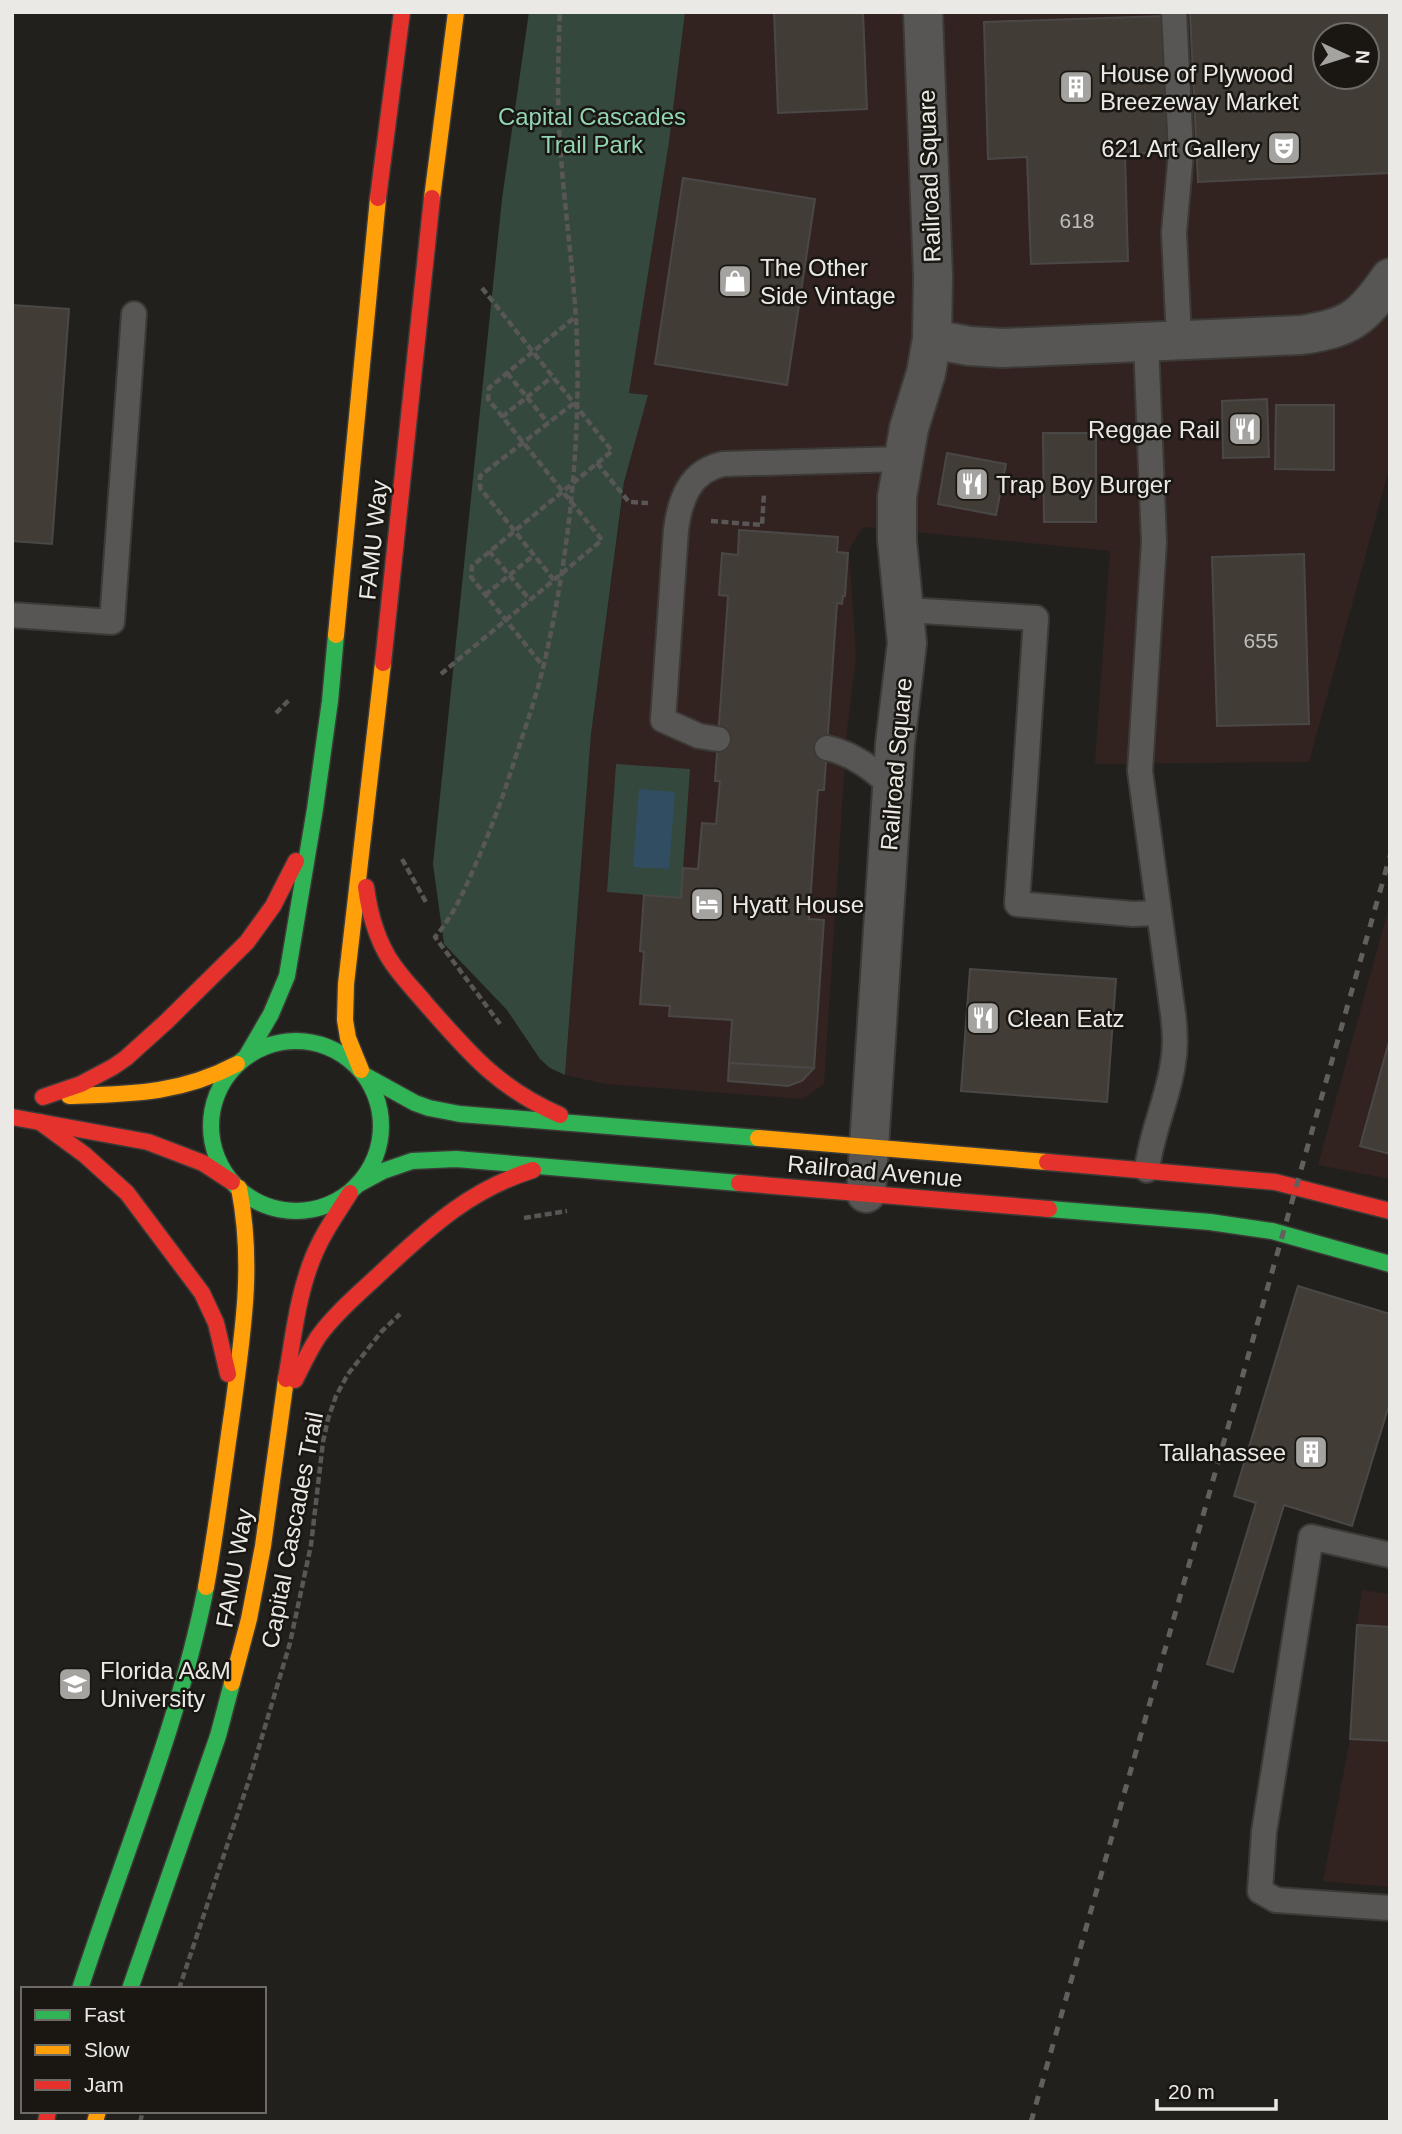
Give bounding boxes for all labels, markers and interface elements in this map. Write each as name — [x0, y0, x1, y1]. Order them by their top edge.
north arrow — [1311, 21, 1381, 91]
text: N — [1352, 50, 1373, 65]
place label: House of Plywood Breezeway Market — [1100, 60, 1299, 115]
building icon: House of Plywood Breezeway Market — [1057, 68, 1095, 106]
street label: Railroad Square — [912, 89, 946, 263]
park label: Capital Cascades Trail Park — [498, 103, 686, 158]
theatre icon: 621 Art Gallery — [1265, 129, 1303, 167]
place label: 621 Art Gallery — [1101, 135, 1260, 162]
house number: 618 — [1059, 209, 1095, 232]
place label: The Other Side Vintage — [760, 254, 896, 309]
shop icon: The Other Side Vintage — [716, 262, 754, 300]
restaurant icon: Reggae Rail — [1226, 410, 1264, 448]
place label: Reggae Rail — [1088, 416, 1220, 443]
restaurant icon: Trap Boy Burger — [953, 465, 991, 503]
place label: Trap Boy Burger — [996, 471, 1171, 498]
street label: FAMU Way — [353, 479, 393, 601]
house number: 655 — [1243, 629, 1279, 652]
street label: Railroad Square — [875, 676, 917, 852]
hotel icon: Hyatt House — [688, 885, 726, 923]
place label: Hyatt House — [732, 891, 864, 918]
restaurant icon: Clean Eatz — [964, 999, 1002, 1037]
place label: Clean Eatz — [1007, 1005, 1124, 1032]
street label: Railroad Avenue — [786, 1150, 964, 1192]
street label: Capital Cascades Trail — [256, 1410, 328, 1650]
building icon: Tallahassee — [1292, 1433, 1330, 1471]
place label: Tallahassee — [1159, 1439, 1286, 1466]
street label: FAMU Way — [210, 1506, 258, 1630]
place label: Florida A&M University — [100, 1657, 231, 1712]
school or university icon: Florida A&M University — [56, 1665, 94, 1703]
legend — [21, 1987, 266, 2113]
text: Fast — [84, 2003, 125, 2026]
text: Slow — [84, 2038, 130, 2061]
scale bar — [1157, 2068, 1276, 2112]
text: Jam — [84, 2073, 124, 2096]
text: 20 m — [1168, 2080, 1215, 2103]

